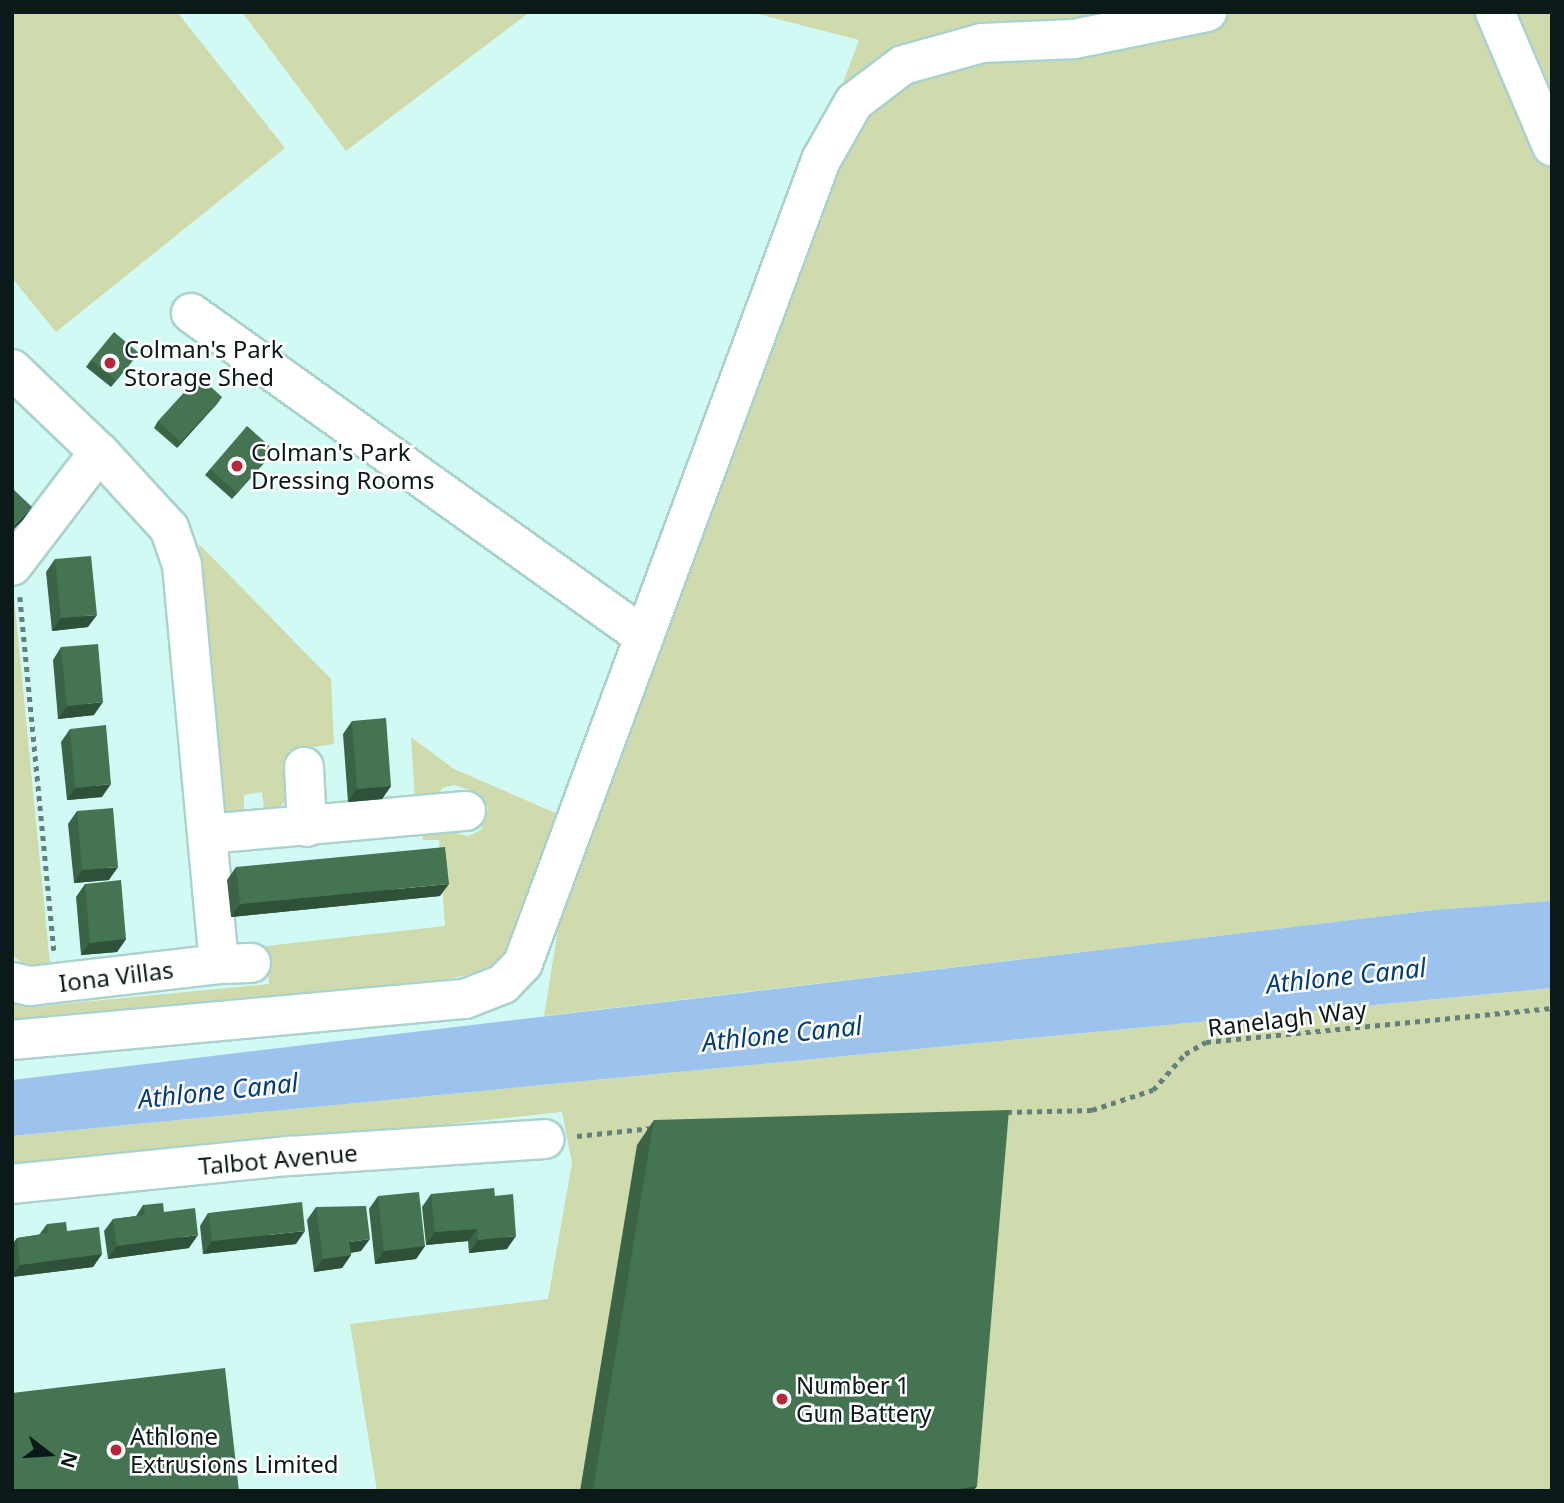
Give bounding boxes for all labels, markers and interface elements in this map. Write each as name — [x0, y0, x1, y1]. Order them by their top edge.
place label: Colman's Park Storage Shed — [124, 335, 284, 391]
marker: Colman's Park Storage Shed — [102, 355, 118, 371]
place label: Colman's Park Dressing Rooms — [251, 438, 434, 494]
marker: Colman's Park Dressing Rooms — [229, 458, 245, 474]
water label: Athlone Canal — [1264, 952, 1428, 1000]
street label: Iona Villas — [57, 955, 175, 997]
street label: Ranelagh Way — [1206, 994, 1368, 1042]
water label: Athlone Canal — [700, 1010, 864, 1058]
water label: Athlone Canal — [136, 1067, 300, 1115]
street label: Talbot Avenue — [197, 1138, 359, 1180]
place label: Number 1 Gun Battery — [796, 1371, 931, 1427]
marker: Number 1 Gun Battery — [774, 1391, 790, 1407]
north arrow — [14, 1419, 84, 1489]
place label: Athlone Extrusions Limited — [130, 1422, 339, 1478]
marker: Athlone Extrusions Limited — [108, 1442, 124, 1458]
text: N — [54, 1449, 84, 1471]

